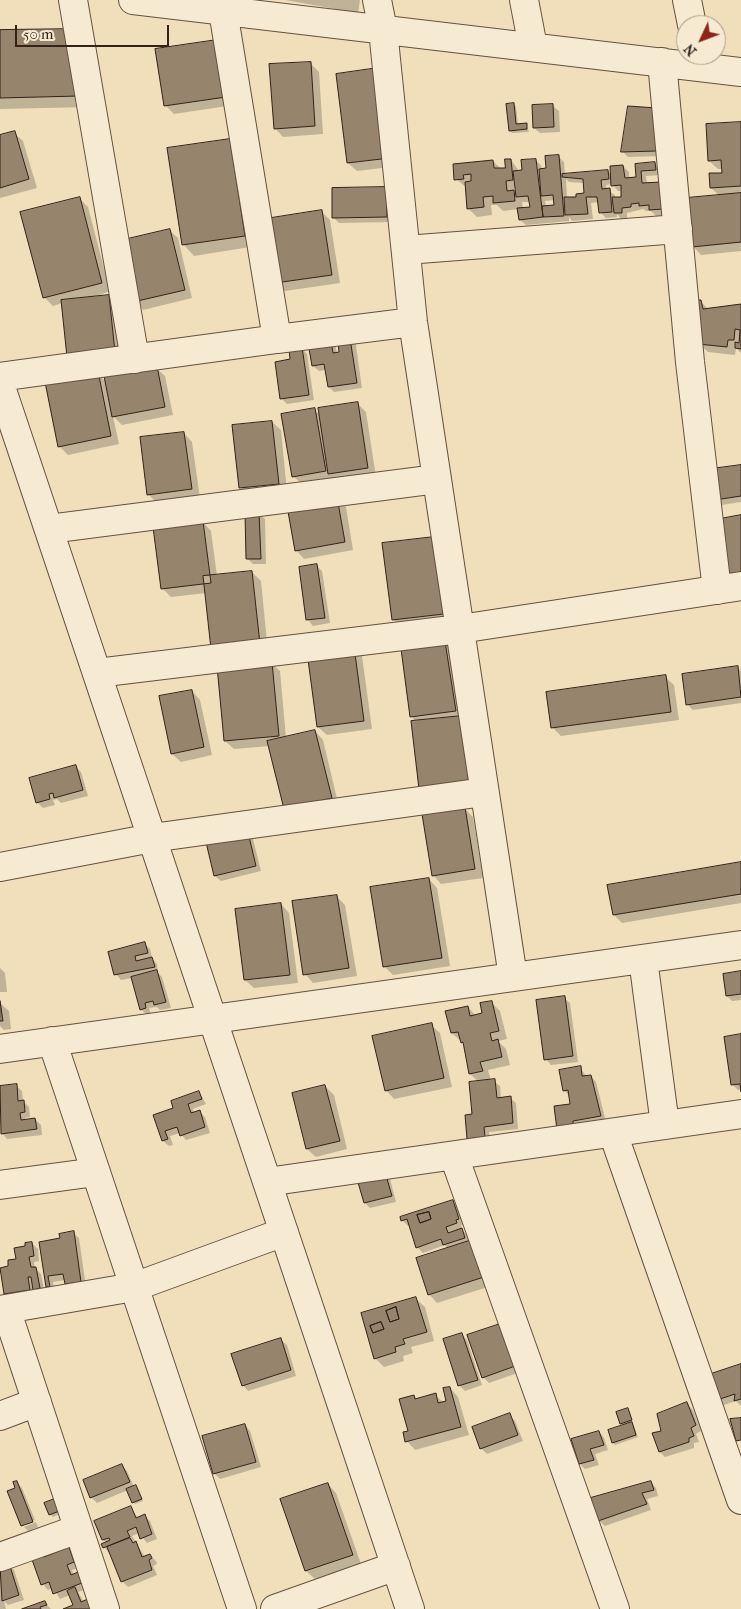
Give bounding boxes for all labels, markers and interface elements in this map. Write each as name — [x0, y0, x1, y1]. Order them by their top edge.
scale bar — [18, 15, 171, 47]
north arrow — [676, 15, 726, 65]
text: 50 m — [23, 25, 53, 43]
text: N — [681, 40, 700, 60]

